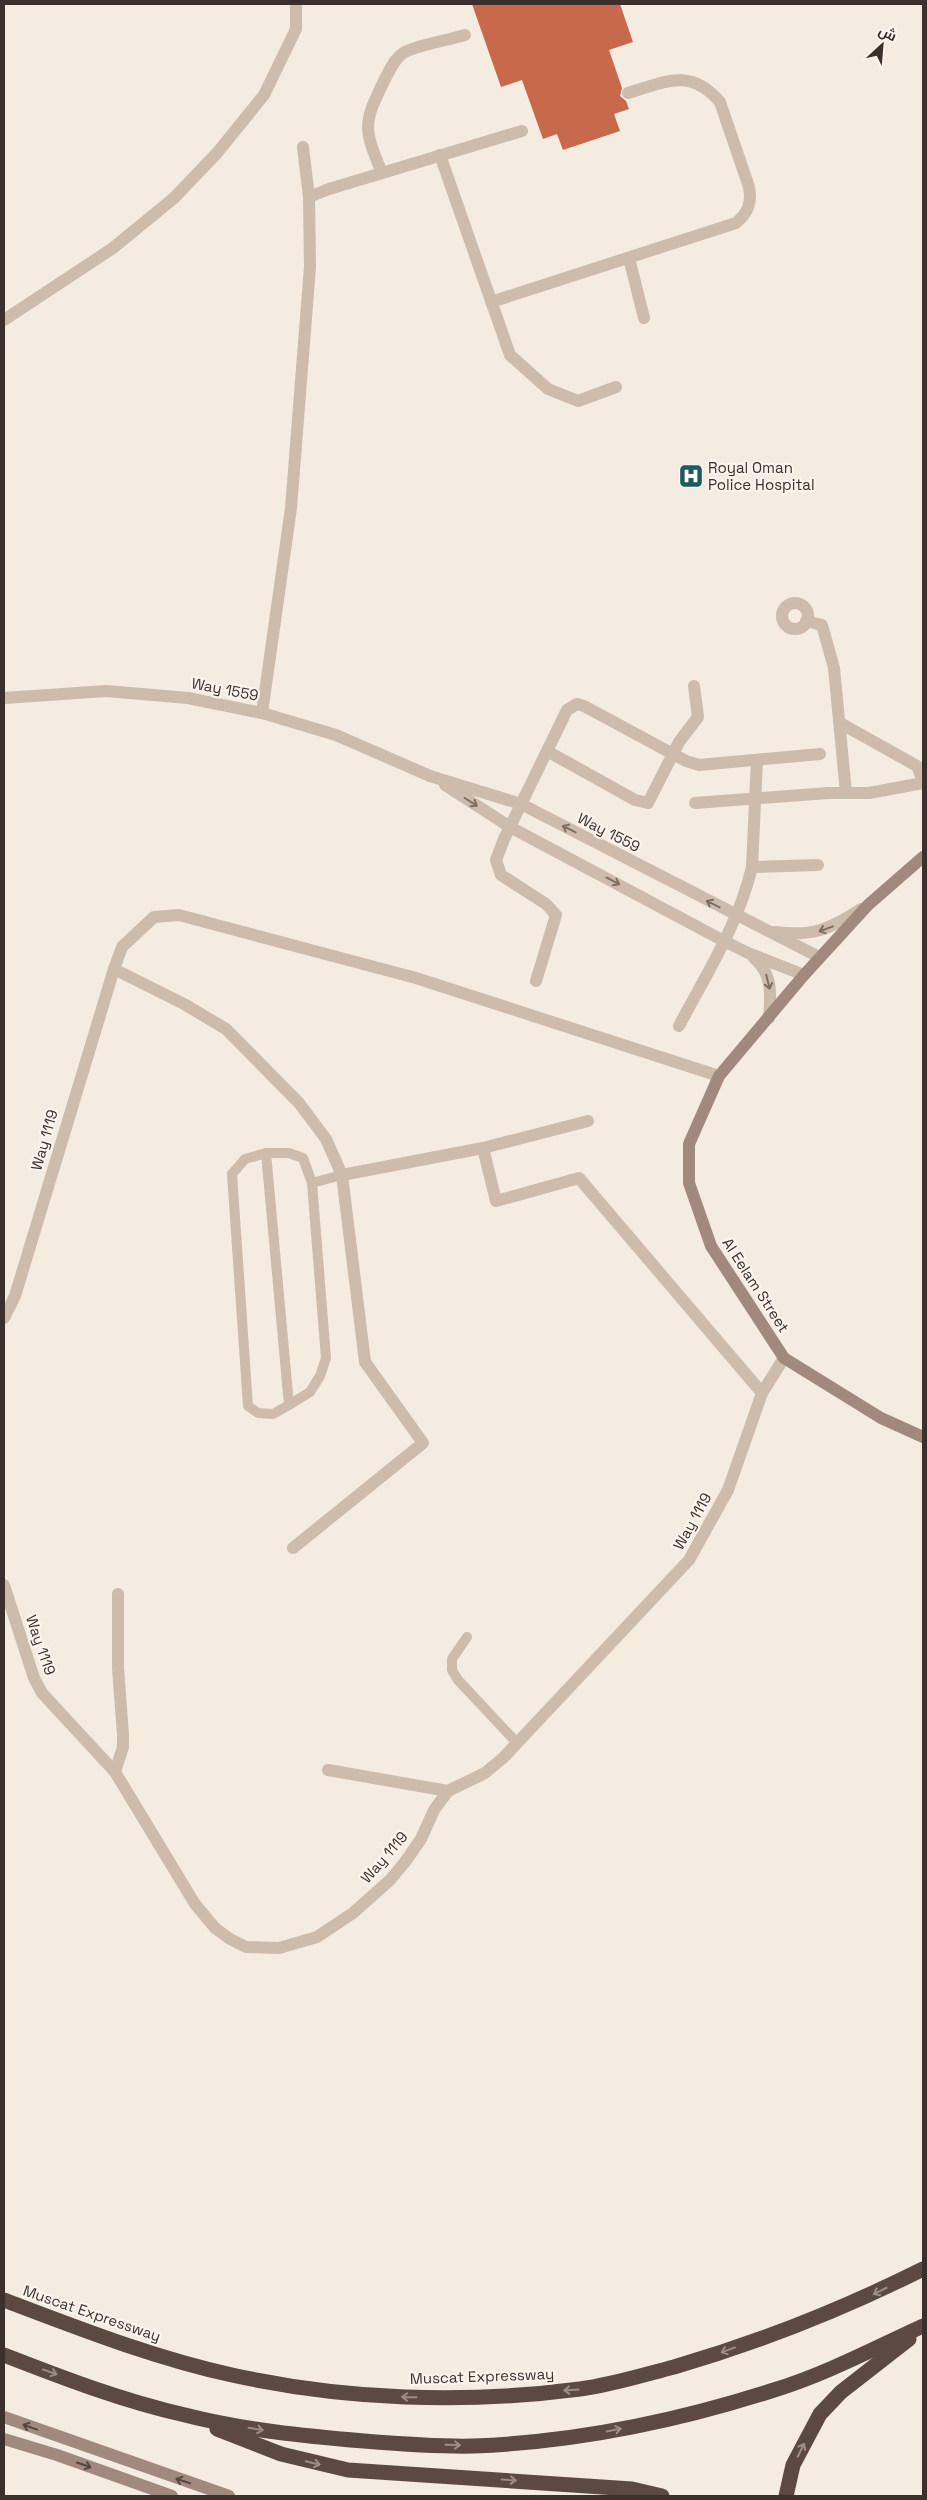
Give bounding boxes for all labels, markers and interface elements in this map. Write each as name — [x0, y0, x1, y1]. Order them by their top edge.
north arrow — [857, 20, 907, 70]
text: ش — [876, 21, 900, 45]
place label: Royal Oman Police Hospital — [708, 458, 815, 494]
hospital icon: Royal Oman Police Hospital — [678, 463, 704, 489]
street label: Way 1559 — [190, 673, 260, 705]
one-way arrow — [464, 797, 478, 807]
street label: Way 1559 — [574, 808, 644, 856]
one-way arrow — [562, 824, 577, 833]
one-way arrow — [605, 877, 619, 887]
one-way arrow — [706, 899, 721, 908]
one-way arrow — [818, 925, 834, 934]
one-way arrow — [764, 973, 773, 989]
street label: Way 1119 — [26, 1107, 62, 1173]
street label: Al Eelam Street — [718, 1234, 794, 1336]
street label: Way 1119 — [669, 1489, 715, 1553]
street label: Way 1119 — [22, 1612, 60, 1678]
street label: Way 1119 — [356, 1827, 412, 1887]
street label: Muscat Expressway — [21, 2281, 163, 2345]
one-way arrow — [873, 2287, 888, 2296]
one-way arrow — [721, 2346, 737, 2355]
street label: Muscat Expressway — [410, 2364, 554, 2388]
one-way arrow — [41, 2368, 57, 2377]
one-way arrow — [563, 2385, 579, 2394]
one-way arrow — [401, 2392, 418, 2402]
one-way arrow — [23, 2422, 38, 2431]
one-way arrow — [248, 2424, 264, 2434]
one-way arrow — [606, 2424, 622, 2434]
one-way arrow — [445, 2441, 461, 2450]
one-way arrow — [797, 2443, 806, 2458]
one-way arrow — [304, 2459, 320, 2468]
one-way arrow — [75, 2461, 91, 2470]
one-way arrow — [175, 2476, 191, 2486]
one-way arrow — [501, 2476, 517, 2485]

